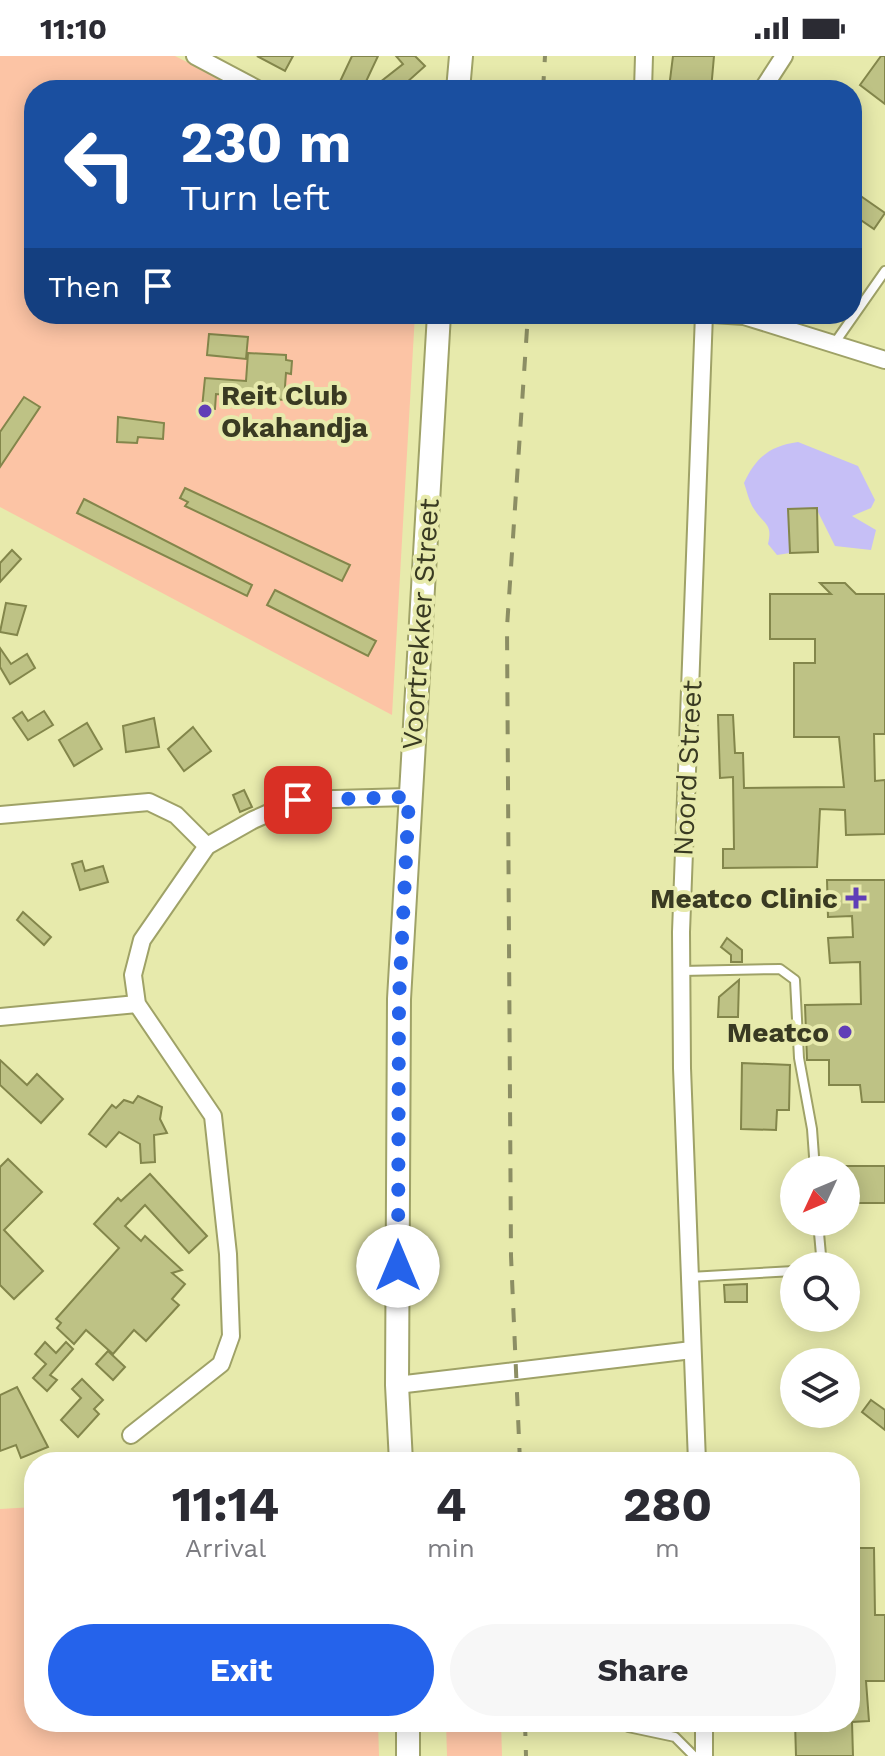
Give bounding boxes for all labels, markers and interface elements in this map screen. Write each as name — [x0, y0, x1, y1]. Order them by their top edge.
text: 11:10 — [40, 11, 107, 46]
text: 230 m — [180, 110, 351, 176]
icon: left — [48, 112, 152, 216]
text: Turn left — [180, 177, 330, 219]
icon: arrive — [136, 264, 180, 308]
text: Then — [48, 269, 120, 304]
place label: Reit Club Okahandja — [221, 379, 369, 444]
marker: Reit Club Okahandja — [196, 402, 214, 420]
street label: Voortrekker Street — [395, 497, 446, 751]
street label: Noord Street — [666, 679, 709, 857]
pin — [264, 766, 332, 834]
icon: arrive — [276, 778, 320, 822]
place label: Meatco Clinic — [650, 882, 838, 915]
marker: Meatco Clinic — [845, 887, 867, 909]
place label: Meatco — [727, 1016, 829, 1049]
marker: Meatco — [836, 1023, 854, 1041]
north arrow — [780, 1156, 860, 1236]
map controls — [780, 1156, 860, 1428]
position arrow — [356, 1224, 440, 1308]
button: search — [780, 1252, 860, 1332]
button: layers — [780, 1348, 860, 1428]
text: 11:14 — [172, 1476, 279, 1533]
text: 4 — [435, 1476, 466, 1533]
text: 280 — [623, 1476, 712, 1533]
text: Arrival — [185, 1533, 266, 1563]
text: min — [427, 1533, 475, 1563]
text: m — [655, 1533, 680, 1563]
button: Exit — [48, 1624, 434, 1716]
button: Share — [450, 1624, 836, 1716]

